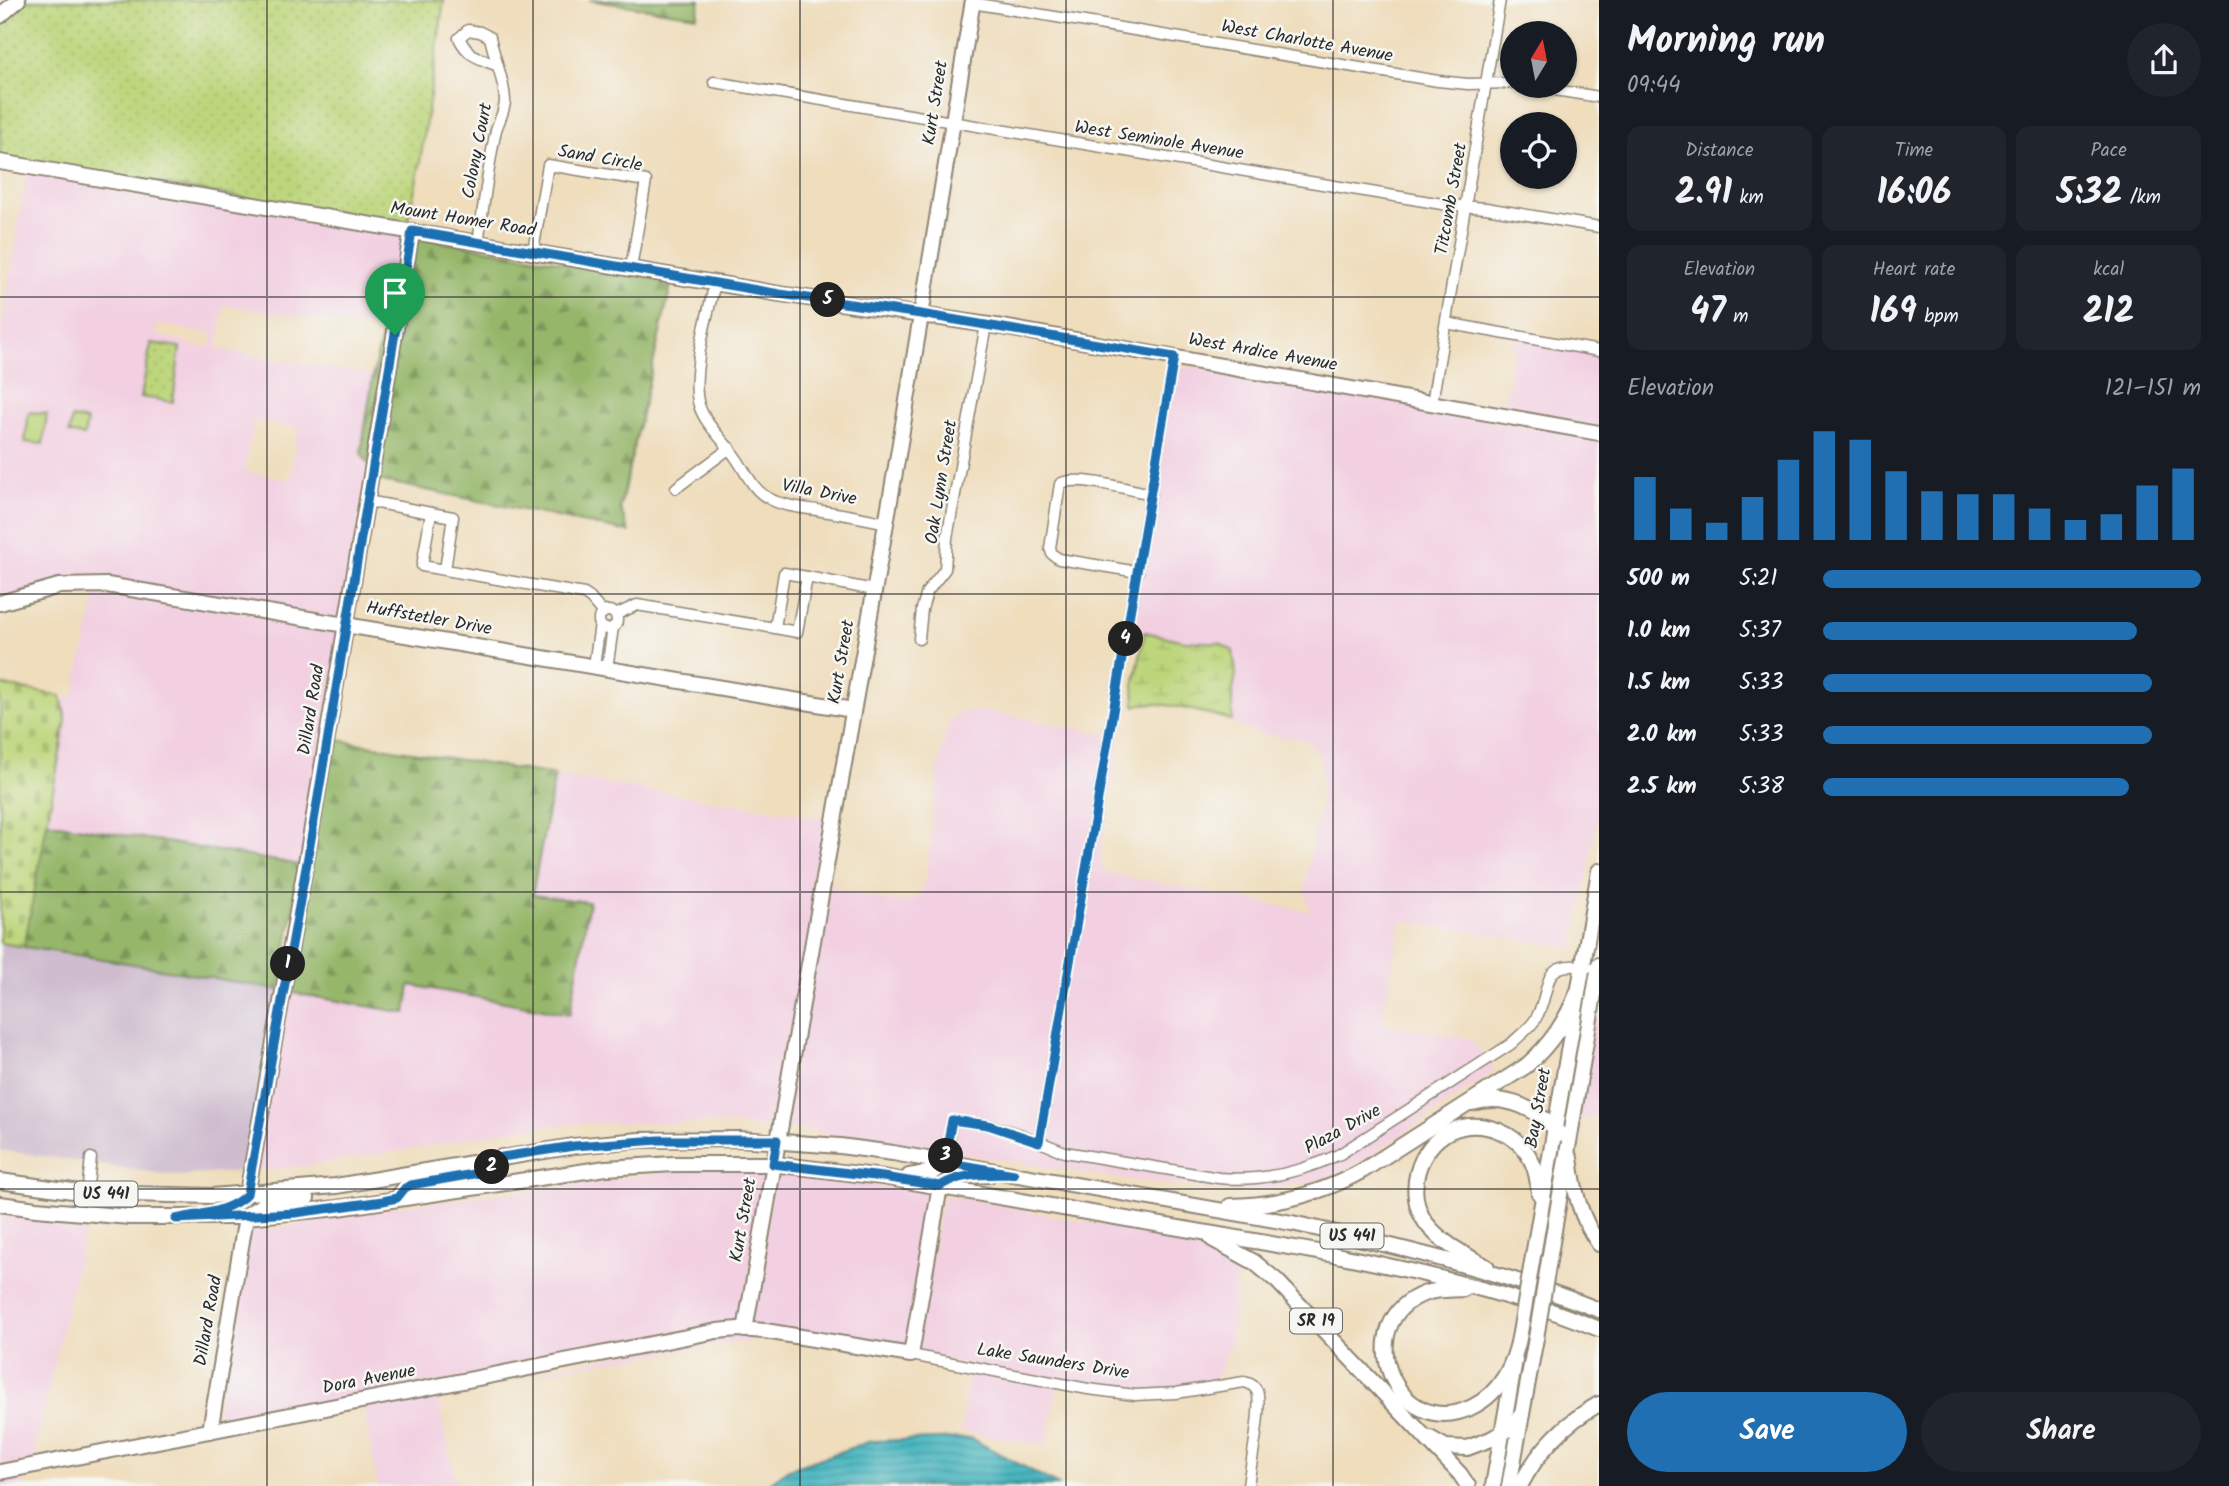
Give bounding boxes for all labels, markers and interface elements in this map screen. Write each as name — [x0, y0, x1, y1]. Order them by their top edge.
text: Morning run — [1627, 12, 1825, 72]
street label: West Charlotte Avenue — [1219, 13, 1395, 71]
north arrow — [1500, 21, 1577, 98]
map controls — [1500, 21, 1577, 189]
button: share — [2127, 23, 2201, 97]
street label: Kurt Street — [915, 58, 957, 147]
text: 09:44 — [1627, 68, 1681, 104]
street label: Colony Court — [454, 99, 502, 202]
button: locate — [1500, 112, 1577, 189]
street label: West Seminole Avenue — [1072, 113, 1246, 169]
text: Distance — [1685, 136, 1753, 166]
text: Time — [1895, 136, 1933, 166]
text: Pace — [2091, 136, 2127, 166]
street label: Sand Circle — [555, 137, 645, 181]
street label: Titcomb Street — [1428, 139, 1476, 257]
text: 2.91 — [1675, 166, 1732, 222]
text: 16:06 — [1876, 166, 1952, 222]
text: 5:32 — [2057, 166, 2122, 222]
text: km — [1732, 183, 1764, 213]
text: /km — [2122, 183, 2161, 213]
street label: Mount Homer Road — [388, 194, 539, 246]
text: Elevation — [1683, 255, 1755, 285]
text: Heart rate — [1873, 255, 1955, 285]
text: kcal — [2093, 255, 2124, 285]
pin — [365, 263, 425, 335]
icon: arrive — [376, 274, 414, 312]
pin: 5 — [810, 282, 846, 318]
text: 5 — [823, 284, 832, 314]
text: 47 — [1690, 285, 1726, 341]
text: 169 — [1869, 285, 1917, 341]
text: 212 — [2083, 285, 2134, 341]
text: m — [1726, 302, 1749, 332]
text: bpm — [1917, 302, 1959, 332]
street label: West Ardice Avenue — [1186, 326, 1340, 380]
text: Elevation — [1627, 371, 1714, 407]
text: 121–151 m — [2105, 371, 2201, 407]
street label: Oak Lynn Street — [918, 417, 966, 546]
street label: Villa Drive — [779, 472, 859, 514]
text: 500 m — [1627, 561, 1690, 597]
text: 5:21 — [1739, 561, 1778, 597]
street label: Huffstetler Drive — [364, 594, 494, 644]
text: 1.0 km — [1627, 613, 1690, 649]
text: 5:37 — [1739, 613, 1781, 649]
street label: Kurt Street — [820, 617, 864, 706]
pin: 4 — [1108, 622, 1144, 656]
text: 4 — [1120, 623, 1131, 653]
street label: Dillard Road — [291, 662, 334, 757]
text: 1.5 km — [1627, 665, 1690, 701]
text: 5:33 — [1739, 665, 1783, 701]
text: 2.0 km — [1627, 717, 1697, 753]
text: 5:33 — [1739, 717, 1783, 753]
text: 2.5 km — [1627, 769, 1697, 805]
text: 5:38 — [1739, 769, 1784, 805]
pin: 1 — [270, 946, 306, 982]
text: 1 — [285, 948, 290, 978]
street label: Bay Street — [1518, 1064, 1561, 1151]
street label: Plaza Drive — [1299, 1097, 1387, 1163]
pin: 3 — [928, 1138, 964, 1174]
text: 3 — [940, 1140, 951, 1170]
pin: 2 — [475, 1150, 510, 1184]
text: 2 — [486, 1151, 497, 1181]
street label: Kurt Street — [722, 1175, 766, 1264]
road number: US 441 — [74, 1182, 138, 1206]
road number: US 441 — [1320, 1224, 1384, 1248]
street label: Dillard Road — [187, 1272, 231, 1369]
road number: SR 19 — [1290, 1308, 1342, 1334]
street label: Lake Saunders Drive — [975, 1336, 1131, 1388]
street label: Dora Avenue — [320, 1357, 418, 1403]
button: Save — [1627, 1392, 1907, 1472]
button: Share — [1921, 1392, 2201, 1472]

